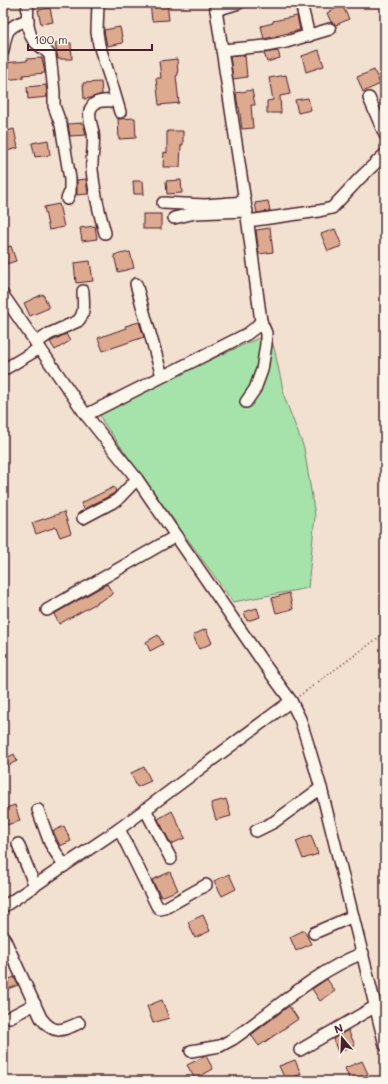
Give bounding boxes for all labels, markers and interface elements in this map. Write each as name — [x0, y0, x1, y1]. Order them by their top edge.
scale bar — [28, 26, 152, 52]
text: 100 m — [34, 31, 68, 47]
north arrow — [322, 1018, 362, 1058]
text: N — [332, 1020, 345, 1037]

